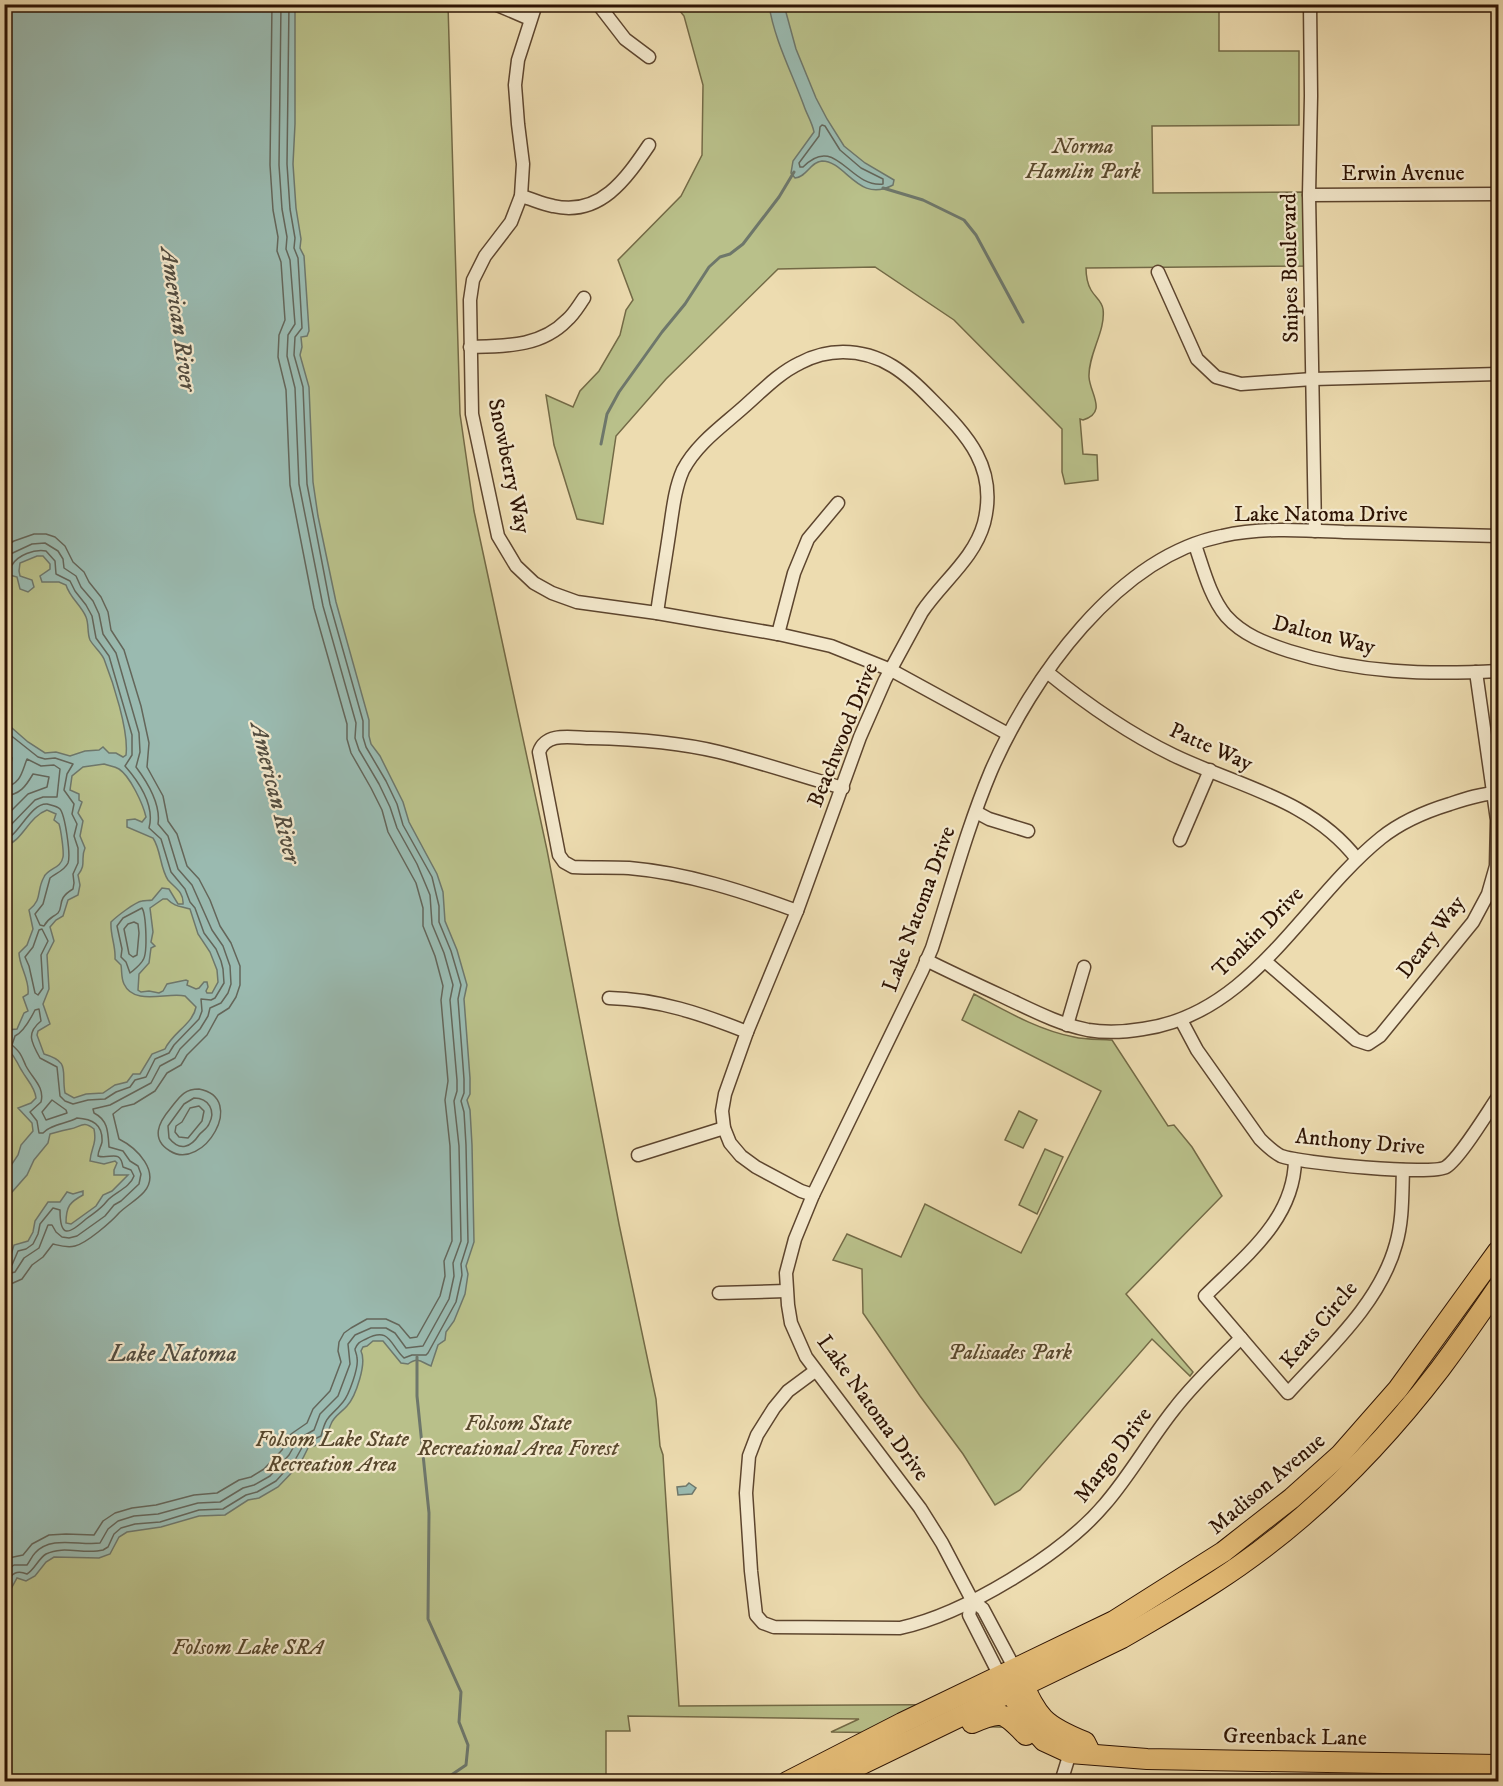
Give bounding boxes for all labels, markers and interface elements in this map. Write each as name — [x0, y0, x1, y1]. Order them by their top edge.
park label: Norma Hamlin Park — [1024, 133, 1141, 185]
street label: Erwin Avenue — [1341, 160, 1465, 187]
street label: Snipes Boulevard — [1275, 193, 1305, 343]
water label: American River — [153, 242, 203, 395]
street label: Snowberry Way — [482, 396, 537, 536]
street label: Lake Natoma Drive — [1234, 501, 1408, 528]
street label: Dalton Way — [1270, 609, 1379, 661]
street label: Beachwood Drive — [802, 659, 884, 811]
water label: American River — [242, 716, 308, 869]
street label: Patte Way — [1165, 717, 1257, 778]
street label: Lake Natoma Drive — [877, 823, 961, 995]
street label: Tonkin Drive — [1207, 881, 1309, 983]
street label: Deary Way — [1391, 890, 1471, 984]
street label: Anthony Drive — [1294, 1123, 1426, 1161]
street label: Keats Circle — [1275, 1276, 1363, 1374]
street label: Lake Natoma Drive — [811, 1330, 935, 1486]
water label: Lake Natoma — [107, 1339, 237, 1369]
park label: Palisades Park — [948, 1339, 1073, 1366]
street label: Margo Drive — [1068, 1402, 1158, 1508]
park label: Folsom State Recreational Area Forest — [417, 1410, 619, 1462]
park label: Folsom Lake State Recreation Area — [255, 1426, 409, 1478]
street label: Madison Avenue — [1203, 1427, 1331, 1541]
park label: Folsom Lake SRA — [172, 1634, 325, 1661]
street label: Greenback Lane — [1223, 1722, 1367, 1752]

